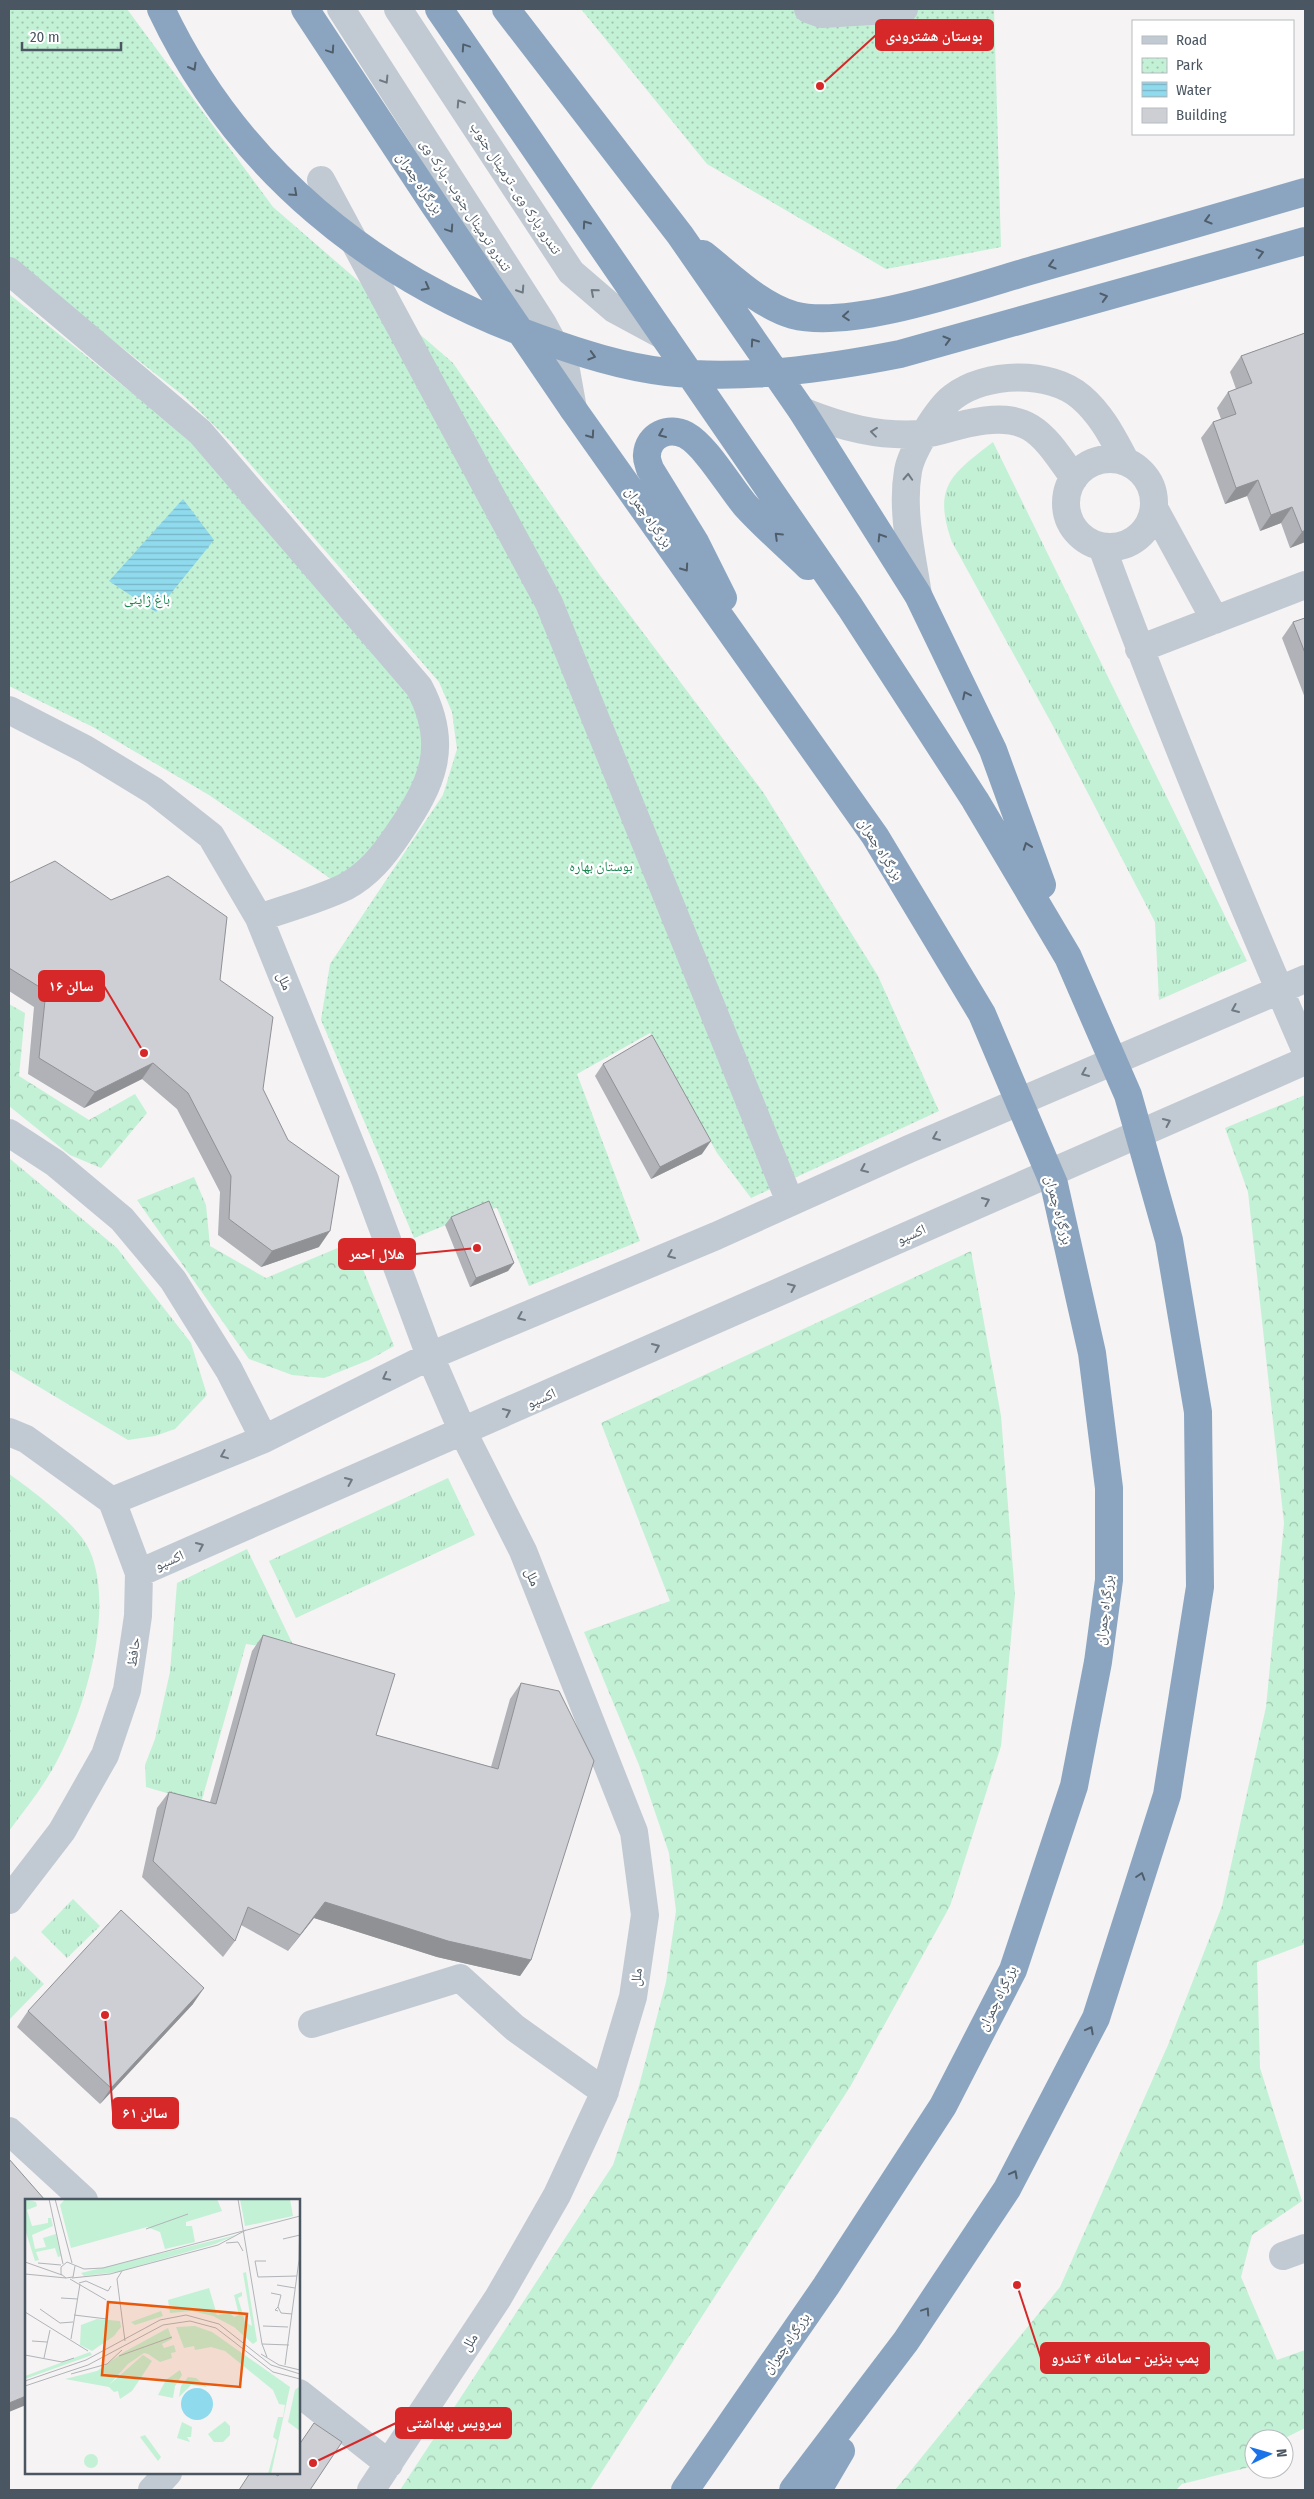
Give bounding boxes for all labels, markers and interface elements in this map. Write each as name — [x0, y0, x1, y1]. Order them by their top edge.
scale bar — [22, 20, 121, 52]
callout: بوستان هشترودی — [876, 20, 993, 50]
legend — [1132, 20, 1294, 135]
text: بوستان هشترودی — [886, 27, 982, 45]
text: 20 m — [30, 28, 60, 46]
text: Road — [1176, 31, 1207, 49]
one-way arrow — [462, 43, 471, 52]
one-way arrow — [325, 44, 334, 54]
text: Park — [1176, 56, 1203, 74]
one-way arrow — [187, 61, 197, 70]
one-way arrow — [379, 74, 388, 83]
text: Water — [1176, 81, 1212, 99]
one-way arrow — [457, 99, 466, 108]
text: Building — [1176, 106, 1227, 124]
street label: تندرو پارک وی ـ ترمینال جنوب — [466, 119, 565, 258]
street label: تندرو ترمینال جنوب ـ پارک وی — [416, 136, 515, 275]
street label: بزرگراه چمران — [393, 149, 446, 217]
one-way arrow — [289, 187, 298, 196]
one-way arrow — [1203, 214, 1212, 225]
one-way arrow — [583, 220, 592, 230]
one-way arrow — [444, 223, 453, 233]
one-way arrow — [1256, 248, 1265, 259]
one-way arrow — [1048, 259, 1056, 269]
one-way arrow — [420, 281, 429, 291]
one-way arrow — [515, 284, 524, 293]
one-way arrow — [590, 288, 599, 297]
one-way arrow — [1099, 292, 1108, 302]
one-way arrow — [841, 311, 849, 322]
one-way arrow — [943, 336, 951, 346]
one-way arrow — [751, 338, 760, 348]
one-way arrow — [587, 350, 596, 361]
one-way arrow — [870, 427, 878, 438]
one-way arrow — [659, 428, 667, 438]
one-way arrow — [585, 429, 594, 439]
one-way arrow — [902, 473, 913, 481]
street label: بزرگراه چمران — [621, 483, 676, 551]
one-way arrow — [774, 533, 783, 542]
one-way arrow — [878, 533, 888, 542]
one-way arrow — [679, 562, 688, 572]
park label: باغ ژاپنی — [124, 591, 170, 609]
one-way arrow — [962, 691, 972, 700]
street label: بزرگراه چمران — [855, 815, 907, 884]
one-way arrow — [1023, 842, 1033, 850]
park label: بوستان بهاره — [569, 858, 633, 875]
street label: ملل — [273, 970, 296, 993]
callout: سالن ۱۶ — [39, 971, 104, 1001]
text: سالن ۱۶ — [49, 977, 93, 995]
one-way arrow — [1231, 1002, 1240, 1013]
one-way arrow — [1081, 1066, 1090, 1077]
one-way arrow — [1162, 1117, 1171, 1128]
one-way arrow — [932, 1131, 941, 1142]
one-way arrow — [860, 1162, 869, 1173]
street label: بزرگراه چمران — [1041, 1174, 1076, 1247]
one-way arrow — [981, 1196, 990, 1207]
street label: اکسپو — [894, 1221, 928, 1248]
callout: هلال احمر — [339, 1239, 415, 1269]
text: هلال احمر — [348, 1245, 405, 1263]
one-way arrow — [667, 1248, 676, 1259]
one-way arrow — [787, 1283, 796, 1293]
one-way arrow — [517, 1311, 526, 1322]
one-way arrow — [651, 1343, 660, 1354]
one-way arrow — [383, 1371, 392, 1381]
street label: اکسپو — [524, 1385, 558, 1412]
one-way arrow — [502, 1408, 511, 1419]
one-way arrow — [220, 1449, 229, 1459]
one-way arrow — [344, 1477, 353, 1488]
one-way arrow — [195, 1542, 204, 1553]
street label: اکسپو — [152, 1547, 186, 1574]
street label: ملل — [521, 1566, 544, 1589]
street label: بزرگراه چمران — [1092, 1574, 1117, 1646]
street label: حافظ — [123, 1636, 144, 1668]
one-way arrow — [1136, 1873, 1146, 1881]
street label: بزرگراه چمران — [974, 1963, 1021, 2034]
street label: ملل — [627, 1967, 646, 1987]
one-way arrow — [1084, 2027, 1094, 2036]
callout: سالن ۶۱ — [113, 2098, 178, 2128]
text: سالن ۶۱ — [123, 2104, 167, 2122]
one-way arrow — [1008, 2171, 1018, 2180]
inset map — [25, 2199, 300, 2474]
one-way arrow — [920, 2307, 929, 2316]
street label: بزرگراه چمران — [759, 2309, 814, 2377]
street label: ملل — [457, 2330, 481, 2354]
callout: پمپ بنزین - سامانه ۴ تندرو — [1041, 2343, 1209, 2373]
text: پمپ بنزین - سامانه ۴ تندرو — [1051, 2349, 1199, 2367]
callout: سرویس بهداشتی — [396, 2408, 511, 2438]
text: سرویس بهداشتی — [406, 2414, 502, 2432]
north arrow — [1244, 2429, 1294, 2479]
text: N — [1273, 2448, 1290, 2458]

